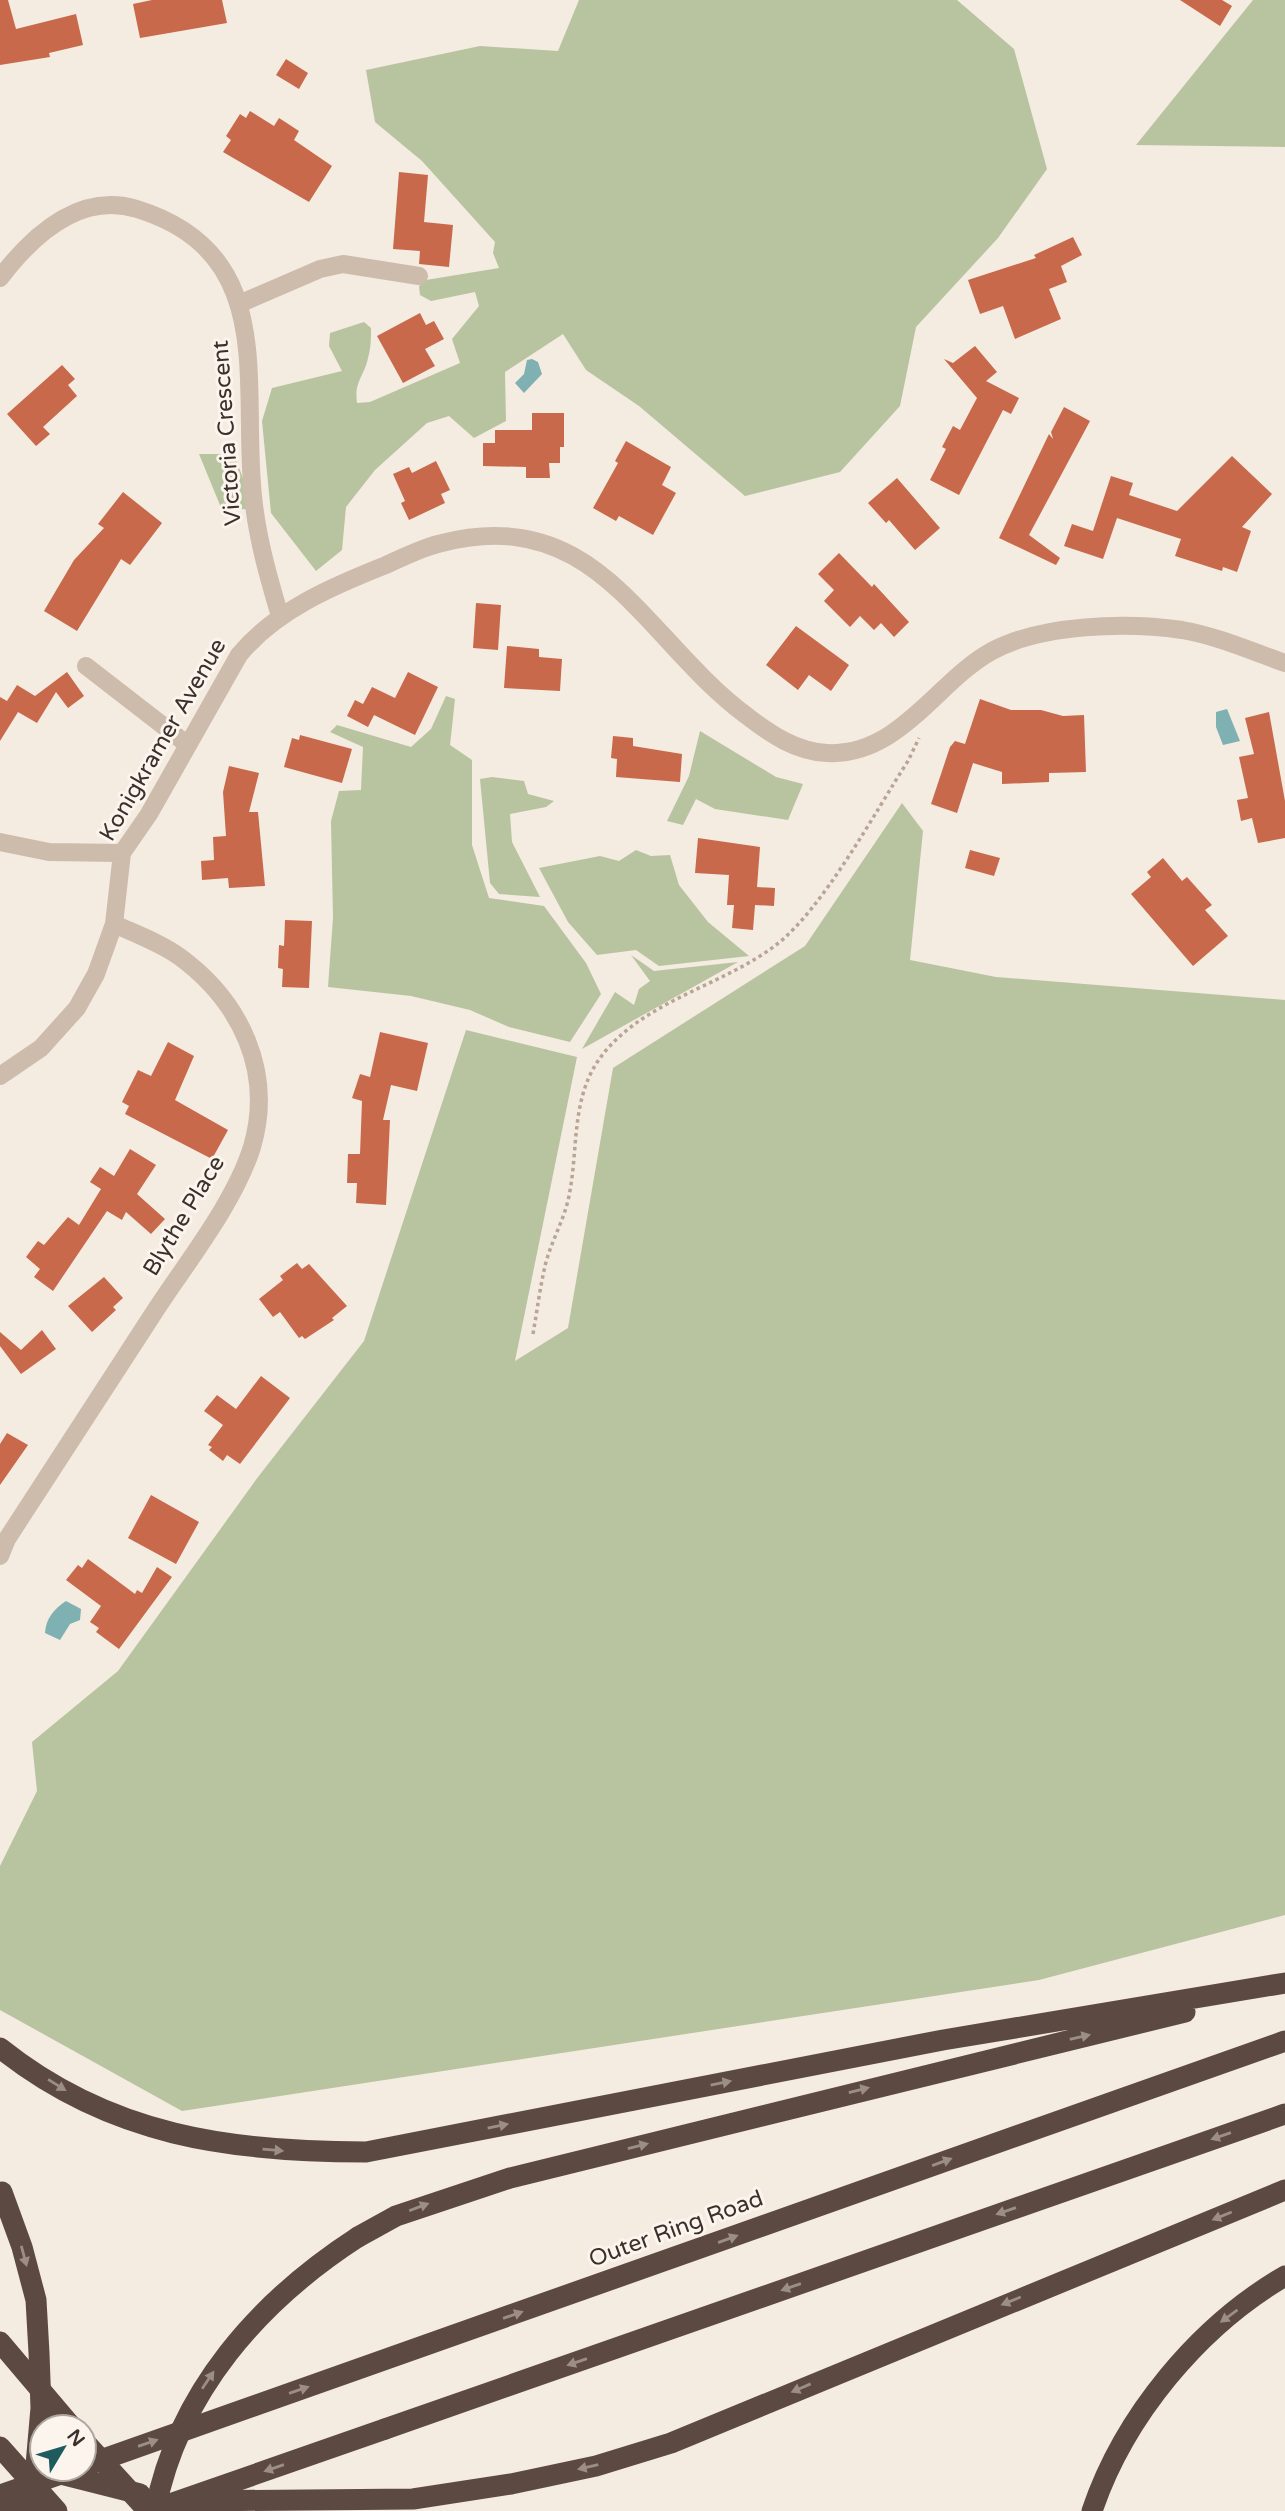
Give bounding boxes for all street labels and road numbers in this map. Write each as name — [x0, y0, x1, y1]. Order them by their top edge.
street label: Victoria Crescent — [207, 339, 247, 527]
street label: Konigkramer Avenue — [94, 634, 232, 846]
street label: Blythe Place — [137, 1151, 231, 1281]
street label: Outer Ring Road — [585, 2184, 767, 2274]

